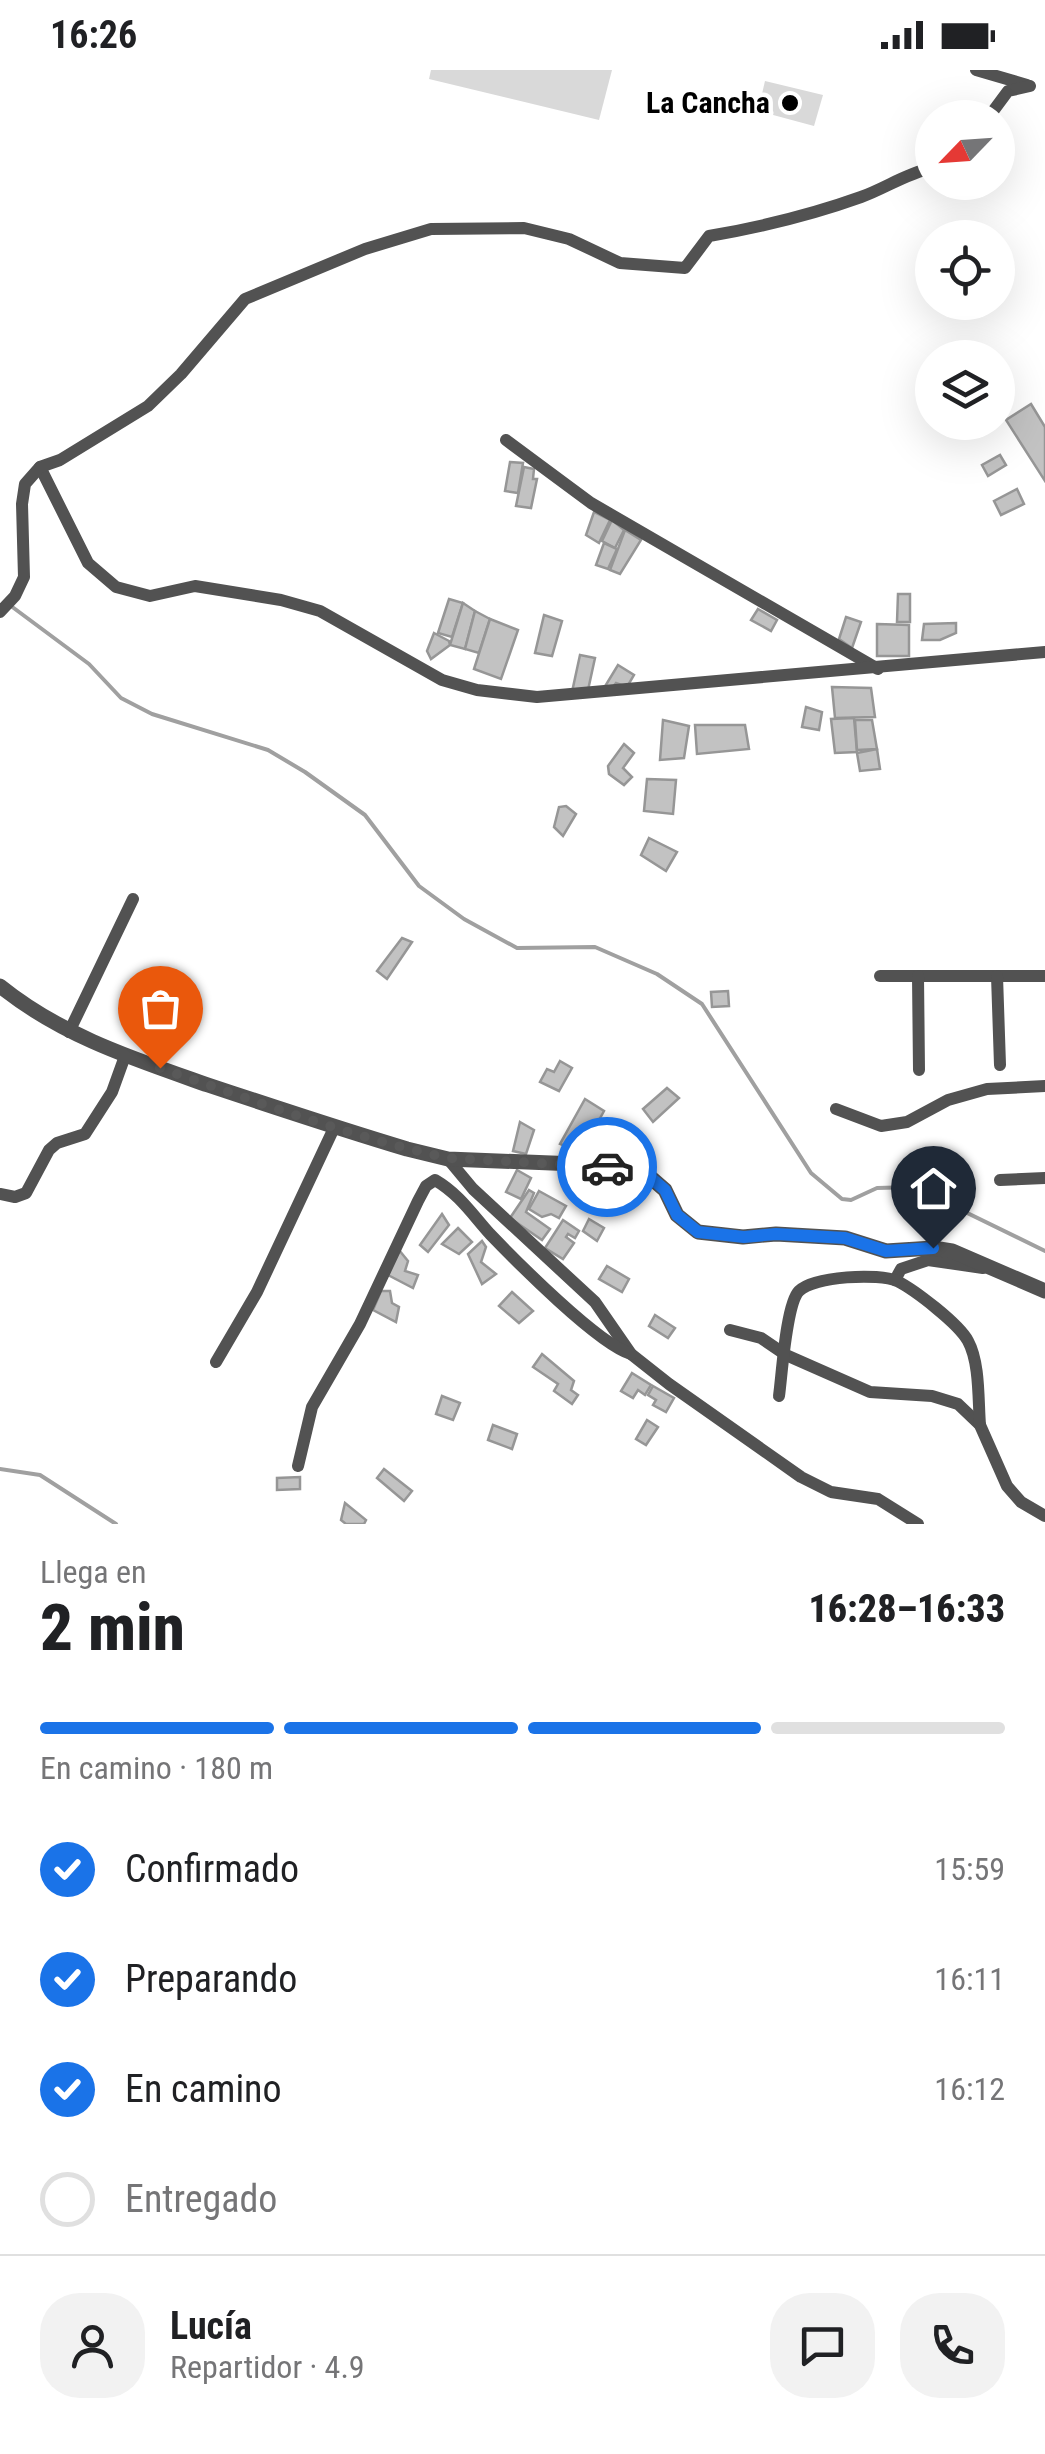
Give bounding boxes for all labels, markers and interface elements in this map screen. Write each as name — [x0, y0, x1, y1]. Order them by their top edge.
text: 16:26 — [50, 13, 137, 57]
place label: La Cancha — [646, 85, 770, 120]
marker: La Cancha — [779, 92, 801, 114]
north arrow — [915, 100, 1015, 200]
map controls — [915, 100, 1015, 440]
button: locate — [915, 220, 1015, 320]
button: layers — [915, 340, 1015, 440]
pin — [118, 966, 203, 1069]
icon: bag — [133, 981, 188, 1036]
courier — [557, 1117, 657, 1217]
icon: car — [580, 1140, 635, 1195]
pin — [891, 1146, 976, 1249]
icon: home — [906, 1161, 961, 1216]
text: Llega en — [40, 1553, 147, 1591]
text: 16:28–16:33 — [808, 1587, 1005, 1631]
text: 2 min — [40, 1590, 185, 1666]
text: En camino · 180 m — [40, 1749, 273, 1787]
icon: check — [40, 1842, 95, 1897]
text: Confirmado — [125, 1847, 299, 1891]
text: 15:59 — [934, 1850, 1005, 1888]
icon: check — [40, 1952, 95, 2007]
text: Preparando — [125, 1957, 297, 2001]
text: 16:11 — [934, 1960, 1005, 1998]
icon: check — [40, 2062, 95, 2117]
text: En camino — [125, 2067, 282, 2111]
text: 16:12 — [934, 2070, 1005, 2108]
text: Entregado — [125, 2177, 277, 2221]
button: person — [40, 2293, 145, 2398]
button: chat — [770, 2293, 875, 2398]
button: phone — [900, 2293, 1005, 2398]
text: Lucía — [170, 2304, 252, 2348]
text: Repartidor · 4.9 — [170, 2348, 365, 2386]

